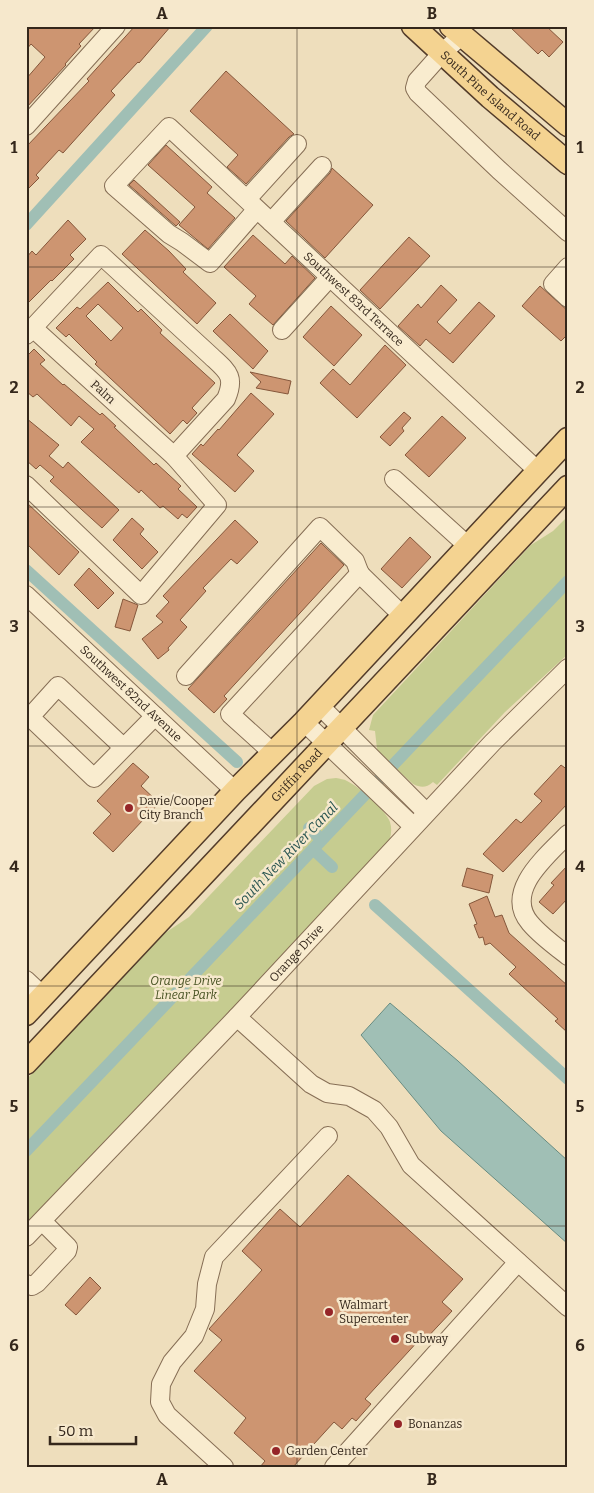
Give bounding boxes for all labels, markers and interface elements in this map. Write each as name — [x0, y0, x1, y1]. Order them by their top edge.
text: A — [156, 4, 168, 23]
text: B — [427, 4, 437, 23]
street label: South Pine Island Road — [438, 48, 543, 143]
text: 1 — [11, 138, 18, 157]
text: 1 — [577, 138, 584, 157]
street label: Southwest 83rd Terrace — [301, 249, 407, 349]
street label: Palm — [88, 377, 119, 407]
text: 2 — [9, 378, 19, 397]
text: 2 — [575, 378, 585, 397]
text: 3 — [9, 617, 19, 636]
text: 3 — [575, 617, 585, 636]
street label: Southwest 82nd Avenue — [77, 642, 185, 745]
street label: Griffin Road — [268, 746, 325, 805]
place label: Davie/Cooper City Branch — [139, 794, 215, 822]
water label: South New River Canal — [230, 799, 342, 913]
marker: Davie/Cooper City Branch — [123, 802, 135, 814]
text: 4 — [9, 857, 19, 876]
text: 4 — [575, 857, 585, 876]
street label: Orange Drive — [266, 922, 326, 985]
park label: Orange Drive Linear Park — [150, 974, 222, 1002]
text: 5 — [10, 1097, 19, 1116]
text: 5 — [576, 1097, 585, 1116]
place label: Walmart Supercenter — [339, 1298, 409, 1326]
marker: Walmart Supercenter — [323, 1306, 335, 1318]
place label: Subway — [405, 1332, 449, 1346]
marker: Subway — [389, 1333, 401, 1345]
text: 6 — [9, 1336, 19, 1355]
text: 6 — [575, 1336, 585, 1355]
scale bar — [50, 1413, 136, 1445]
place label: Bonanzas — [408, 1417, 463, 1431]
marker: Bonanzas — [392, 1418, 404, 1430]
text: 50 m — [58, 1422, 94, 1440]
place label: Garden Center — [286, 1444, 368, 1458]
marker: Garden Center — [270, 1445, 282, 1457]
text: A — [156, 1470, 168, 1489]
text: B — [427, 1470, 437, 1489]

